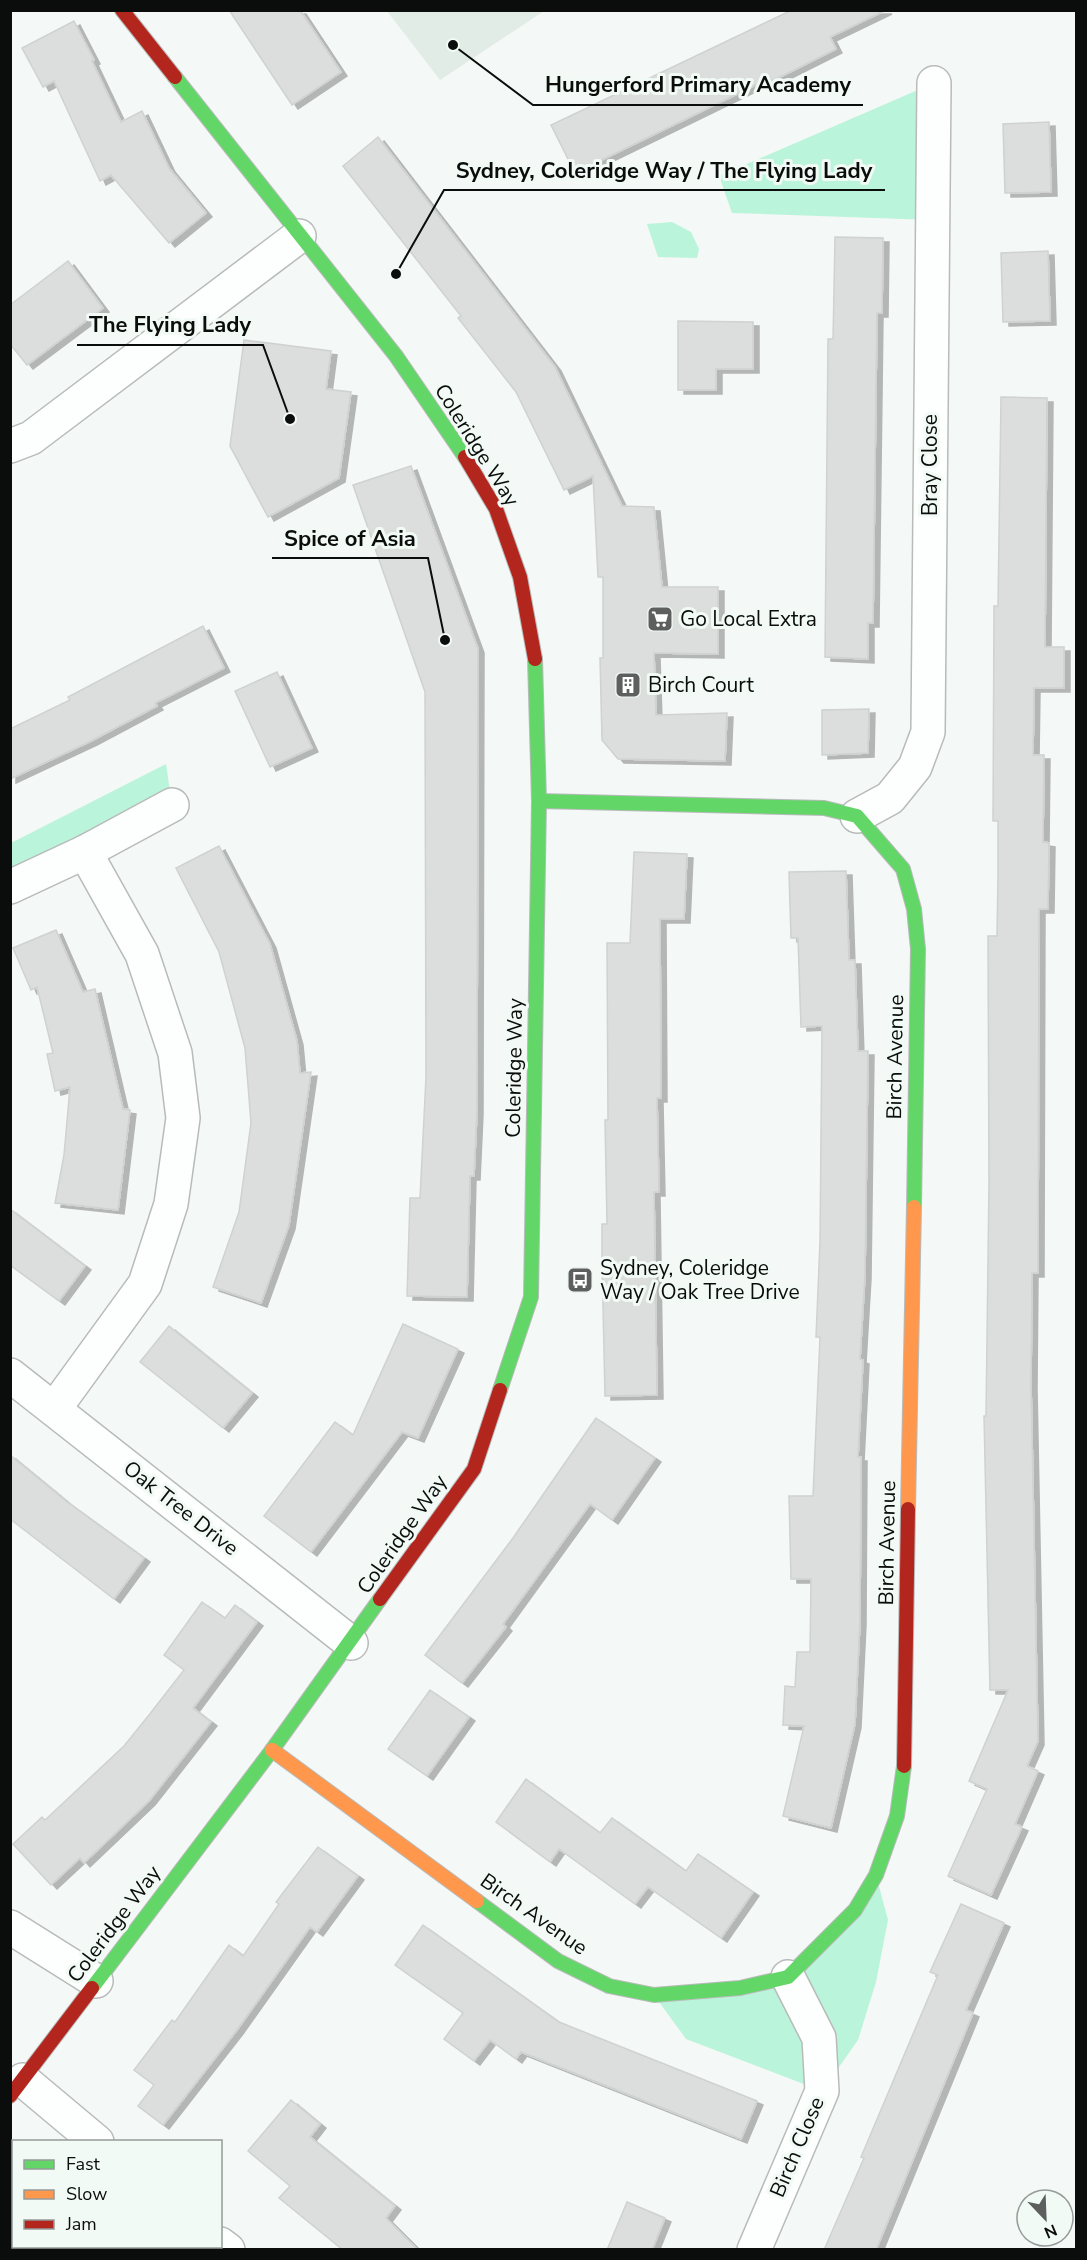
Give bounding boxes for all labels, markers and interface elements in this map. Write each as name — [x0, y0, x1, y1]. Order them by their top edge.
callout: Hungerford Primary Academy — [533, 65, 863, 105]
text: Hungerford Primary Academy — [545, 70, 851, 100]
callout: Sydney, Coleridge Way / The Flying Lady — [444, 150, 885, 190]
text: Sydney, Coleridge Way / The Flying Lady — [456, 156, 873, 186]
callout: The Flying Lady — [77, 305, 263, 345]
text: The Flying Lady — [89, 310, 251, 340]
street label: Coleridge Way — [428, 378, 526, 512]
street label: Bray Close — [916, 414, 944, 516]
callout: Spice of Asia — [272, 518, 428, 558]
text: Spice of Asia — [284, 524, 416, 554]
supermarket icon: Go Local Extra — [645, 604, 675, 634]
place label: Go Local Extra — [680, 605, 817, 633]
building icon: Birch Court — [613, 670, 643, 700]
place label: Birch Court — [648, 671, 754, 699]
street label: Birch Avenue — [880, 994, 910, 1120]
street label: Coleridge Way — [499, 998, 529, 1138]
place label: Sydney, Coleridge Way / Oak Tree Drive — [600, 1254, 800, 1306]
bus stop icon: Sydney, Coleridge Way / Oak Tree Drive — [565, 1265, 595, 1295]
street label: Oak Tree Drive — [118, 1454, 244, 1562]
street label: Coleridge Way — [350, 1469, 454, 1599]
street label: Birch Avenue — [872, 1480, 902, 1606]
street label: Coleridge Way — [61, 1860, 167, 1988]
street label: Birch Avenue — [475, 1867, 593, 1961]
street label: Birch Close — [763, 2092, 831, 2202]
legend — [12, 2140, 222, 2248]
text: Fast — [66, 2152, 101, 2176]
text: Slow — [66, 2182, 107, 2206]
north arrow — [1015, 2188, 1075, 2248]
text: Jam — [65, 2212, 97, 2236]
text: N — [1041, 2218, 1060, 2243]

